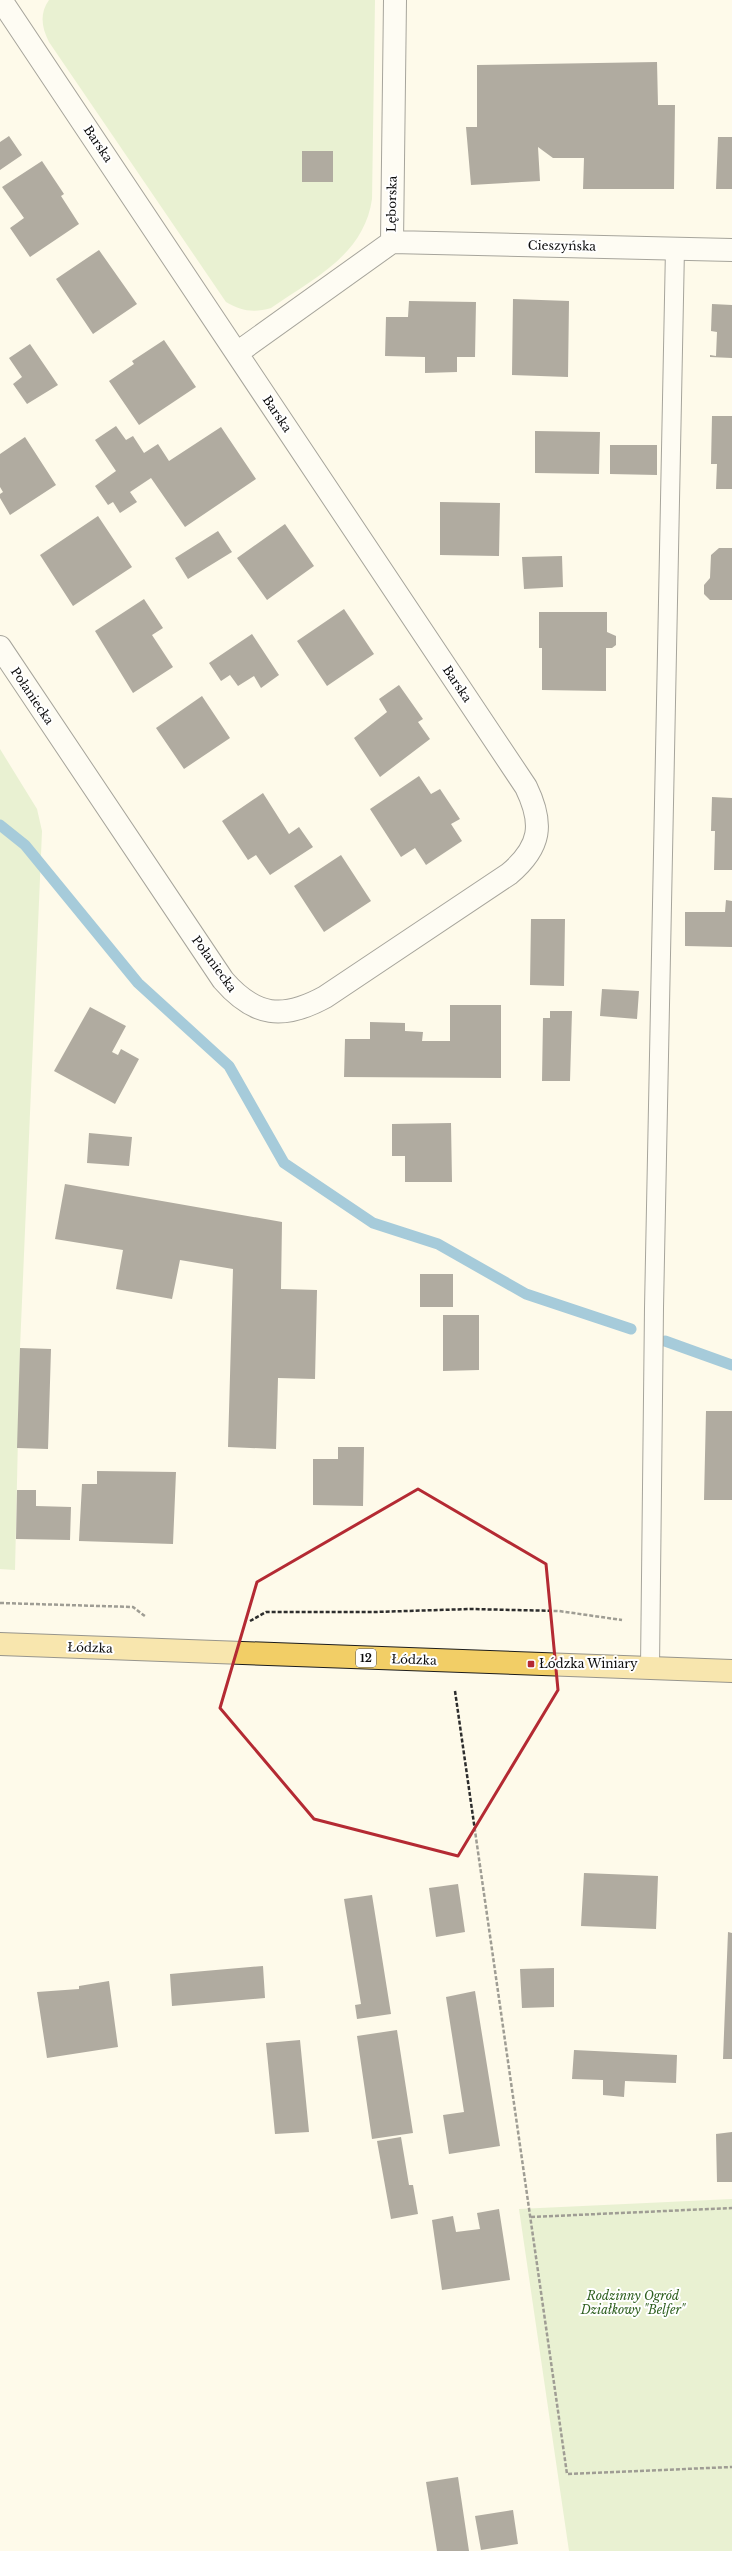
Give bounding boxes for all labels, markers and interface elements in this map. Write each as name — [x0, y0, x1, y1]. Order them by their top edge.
street label: Barska — [81, 122, 116, 165]
street label: Lęborska — [384, 175, 399, 232]
street label: Cieszyńska — [528, 237, 597, 254]
street label: Barska — [260, 392, 295, 435]
street label: Barska — [440, 662, 475, 705]
street label: Połaniecka — [8, 664, 57, 728]
street label: Połaniecka — [189, 933, 240, 995]
street label: Łódzka — [67, 1639, 113, 1656]
road number: 12 — [356, 1649, 376, 1667]
street label: Łódzka — [391, 1651, 437, 1668]
place label: Łódzka Winiary — [539, 1656, 638, 1671]
marker: Łódzka Winiary — [526, 1659, 536, 1669]
park label: Rodzinny Ogród Działkowy "Belfer" — [580, 2288, 687, 2317]

